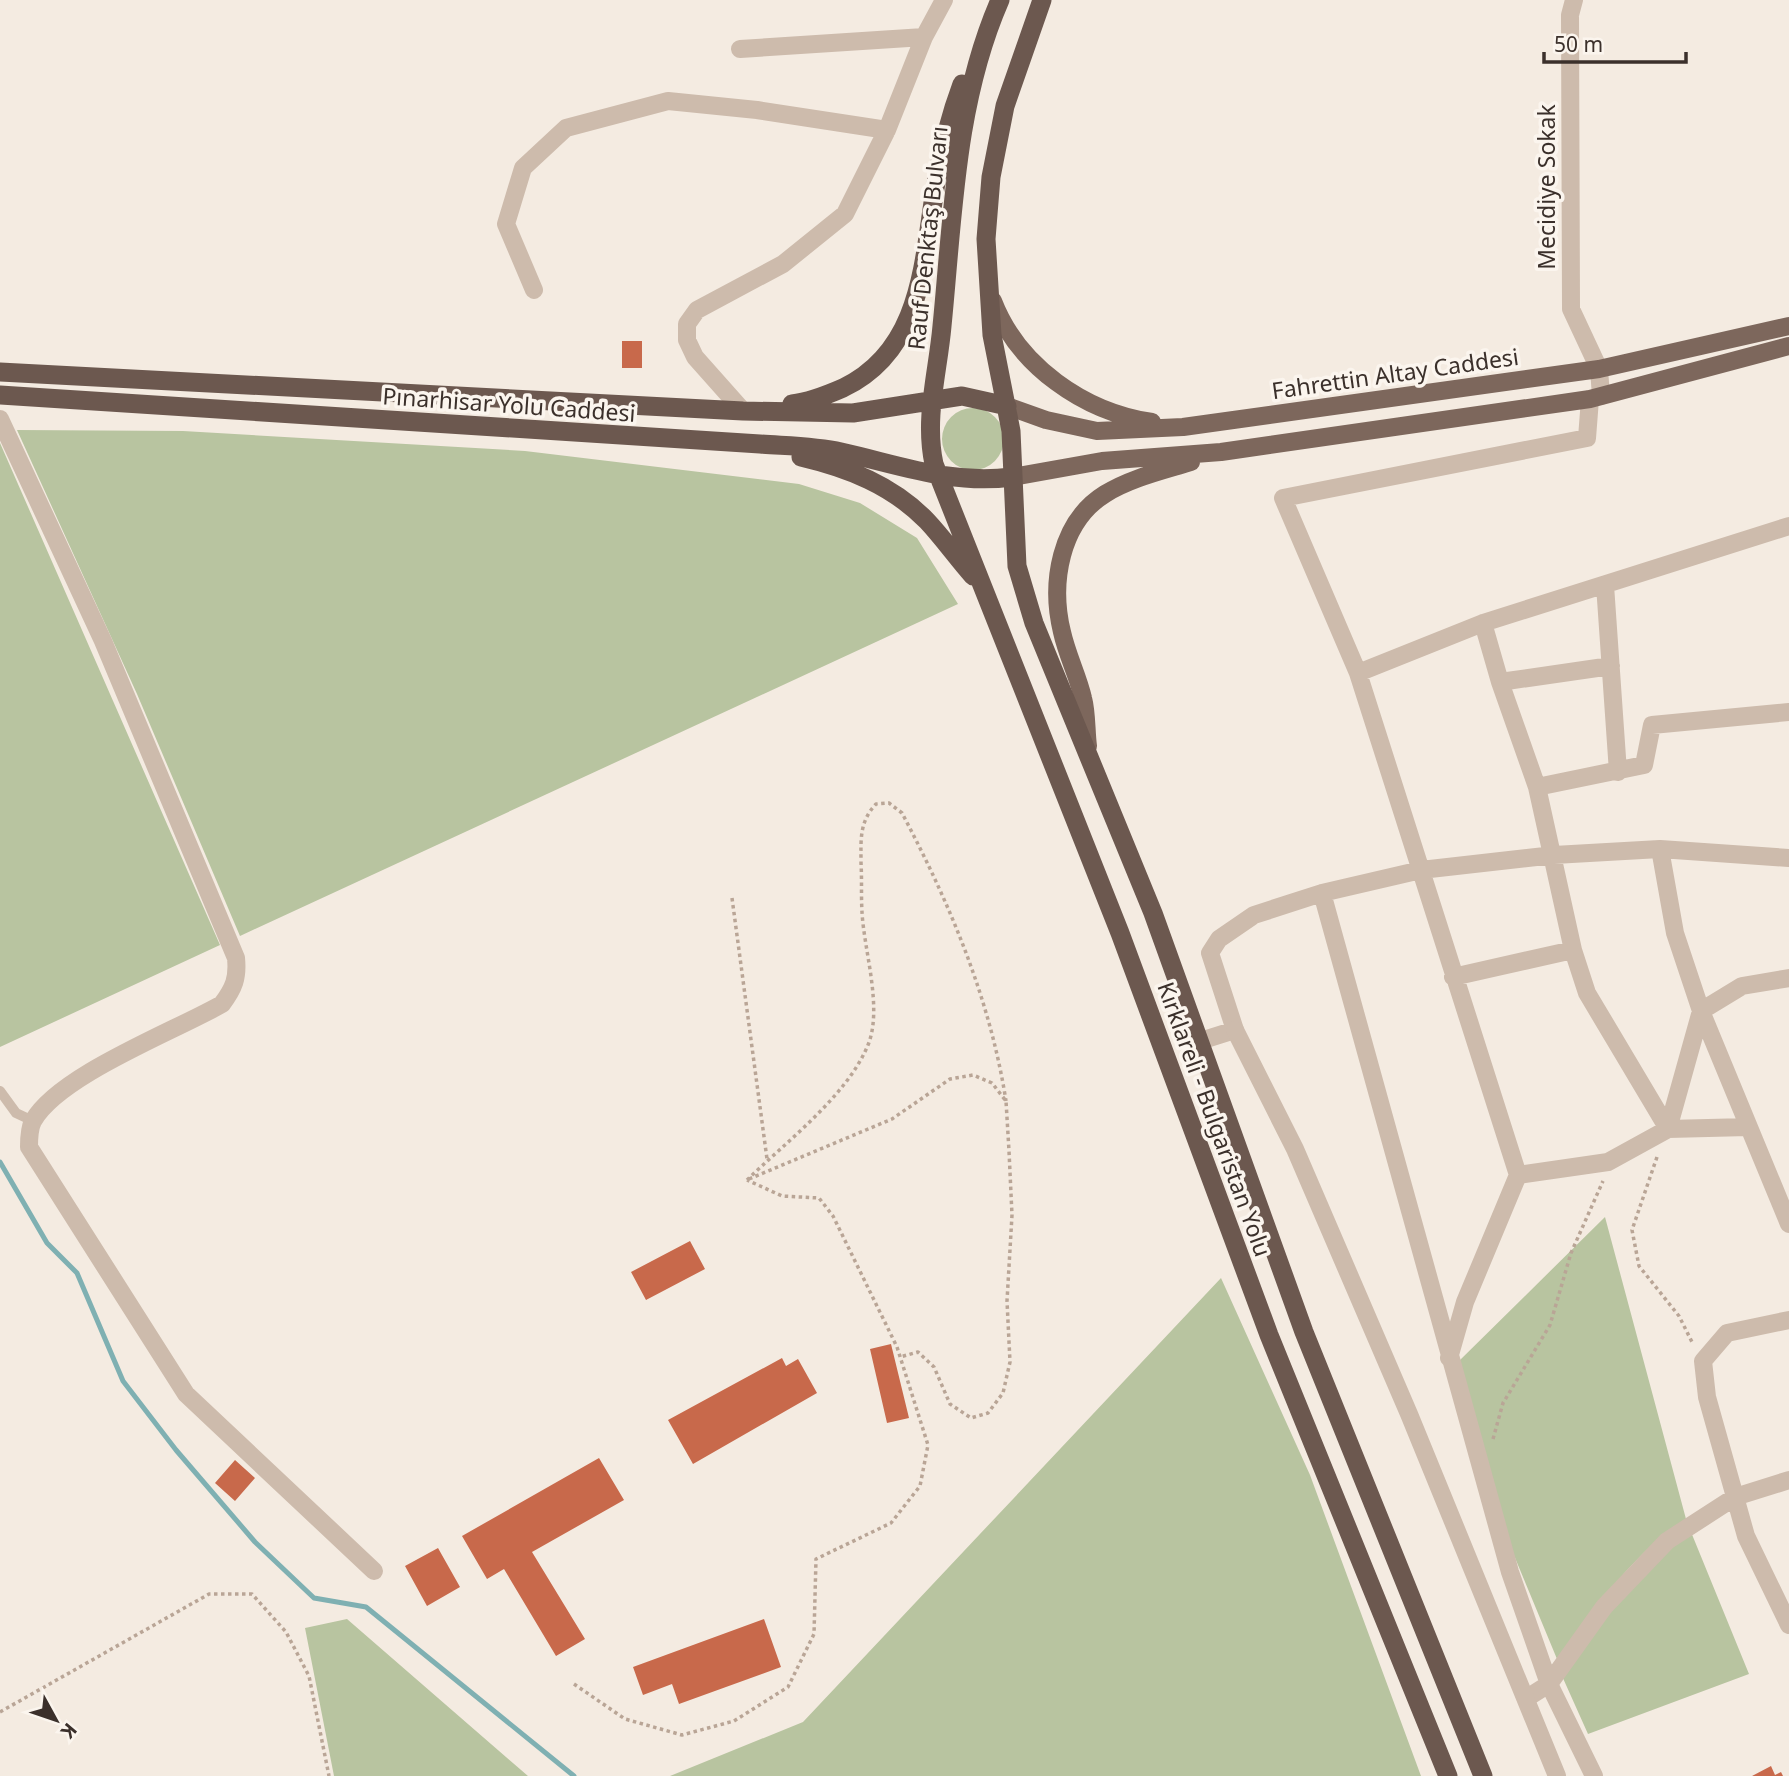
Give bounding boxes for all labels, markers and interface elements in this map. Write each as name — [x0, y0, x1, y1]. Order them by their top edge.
scale bar — [1544, 21, 1686, 65]
text: 50 m — [1554, 30, 1603, 58]
street label: Mecidiye Sokak — [1530, 103, 1562, 270]
street label: Rauf Denktaş Bulvarı — [899, 124, 955, 352]
street label: Fahrettin Altay Caddesi — [1269, 340, 1521, 406]
street label: Pınarhisar Yolu Caddesi — [381, 379, 637, 429]
street label: Kırklareli - Bulgaristan Yolu — [1150, 977, 1280, 1261]
north arrow — [21, 1685, 91, 1755]
text: K — [55, 1718, 83, 1744]

